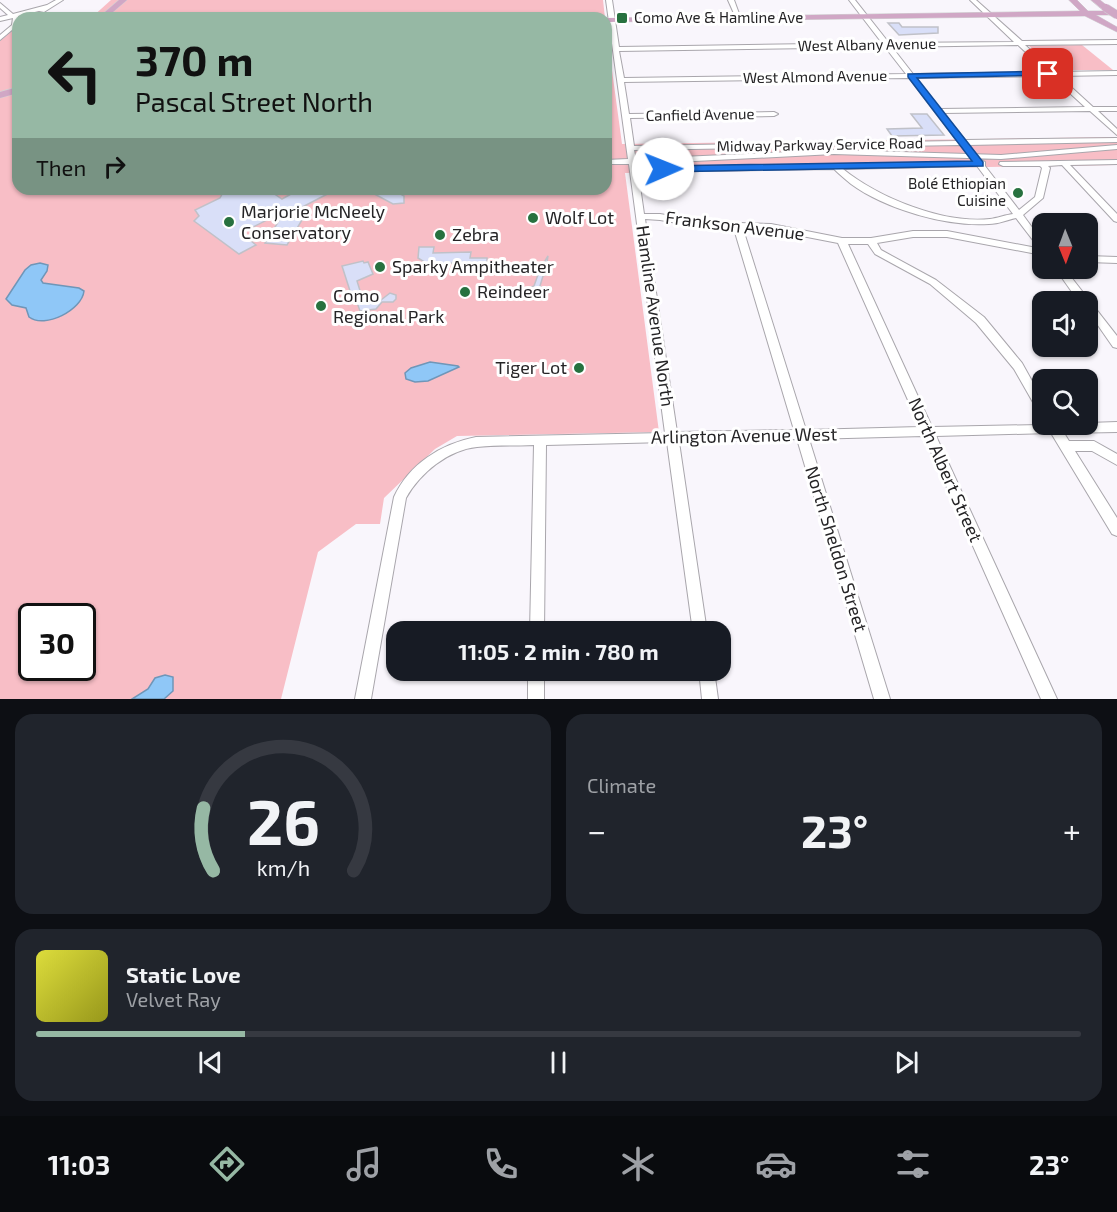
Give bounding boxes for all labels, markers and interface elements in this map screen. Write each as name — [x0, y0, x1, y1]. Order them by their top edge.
place label: Como Ave & Hamline Ave — [634, 8, 803, 26]
marker: Como Ave & Hamline Ave — [615, 11, 629, 25]
text: 370 m — [135, 34, 254, 84]
street label: West Albany Avenue — [798, 34, 936, 54]
icon: left — [36, 36, 114, 114]
pin — [1022, 48, 1073, 99]
icon: arrive — [1031, 57, 1064, 90]
street label: West Almond Avenue — [743, 66, 887, 86]
text: Pascal Street North — [135, 85, 373, 117]
street label: Canfield Avenue — [645, 104, 755, 124]
street label: Midway Parkway Service Road — [717, 133, 923, 155]
position arrow — [631, 137, 695, 201]
icon: right — [98, 150, 131, 183]
text: Then — [36, 154, 86, 180]
place label: Bolé Ethiopian Cuisine — [908, 174, 1006, 209]
marker: Bolé Ethiopian Cuisine — [1011, 186, 1025, 200]
place label: Marjorie McNeely Conservatory — [241, 200, 386, 243]
place label: Wolf Lot — [545, 206, 614, 228]
street label: Frankson Avenue — [664, 206, 806, 244]
marker: Wolf Lot — [526, 211, 540, 225]
north arrow — [1032, 213, 1098, 279]
map controls — [1032, 213, 1098, 435]
marker: Marjorie McNeely Conservatory — [222, 215, 236, 229]
place label: Zebra — [452, 223, 499, 245]
street label: Hamline Avenue North — [632, 224, 680, 408]
marker: Zebra — [433, 228, 447, 242]
place label: Sparky Ampitheater — [392, 255, 554, 277]
marker: Sparky Ampitheater — [373, 260, 387, 274]
place label: Reindeer — [477, 280, 550, 302]
place label: Como Regional Park — [333, 284, 445, 327]
marker: Reindeer — [458, 285, 472, 299]
button: sound — [1032, 291, 1098, 357]
marker: Como Regional Park — [314, 299, 328, 313]
place label: Tiger Lot — [495, 356, 567, 378]
marker: Tiger Lot — [572, 361, 586, 375]
button: search — [1032, 369, 1098, 435]
street label: North Albert Street — [904, 394, 988, 545]
street label: Arlington Avenue West — [651, 422, 837, 448]
street label: North Sheldon Street — [801, 463, 873, 634]
speed limit sign: 30 — [18, 603, 96, 681]
text: 11:05 · 2 min · 780 m — [458, 638, 659, 664]
text: Climate — [587, 773, 656, 797]
text: 26 — [246, 783, 320, 858]
text: 23° — [801, 803, 868, 857]
text: − — [587, 810, 606, 850]
text: + — [1063, 810, 1081, 850]
text: km/h — [256, 855, 310, 880]
text: Static Love — [126, 961, 241, 987]
text: Velvet Ray — [126, 987, 221, 1011]
icon: previous — [194, 1046, 227, 1079]
icon: pause — [542, 1046, 575, 1079]
icon: next — [890, 1046, 923, 1079]
icon: directions — [206, 1143, 248, 1185]
icon: music — [343, 1143, 385, 1185]
icon: phone — [480, 1143, 522, 1185]
icon: climate — [617, 1143, 659, 1185]
icon: car — [755, 1143, 797, 1185]
icon: filters — [892, 1143, 934, 1185]
text: 11:03 — [48, 1148, 110, 1180]
text: 23° — [1029, 1148, 1069, 1180]

